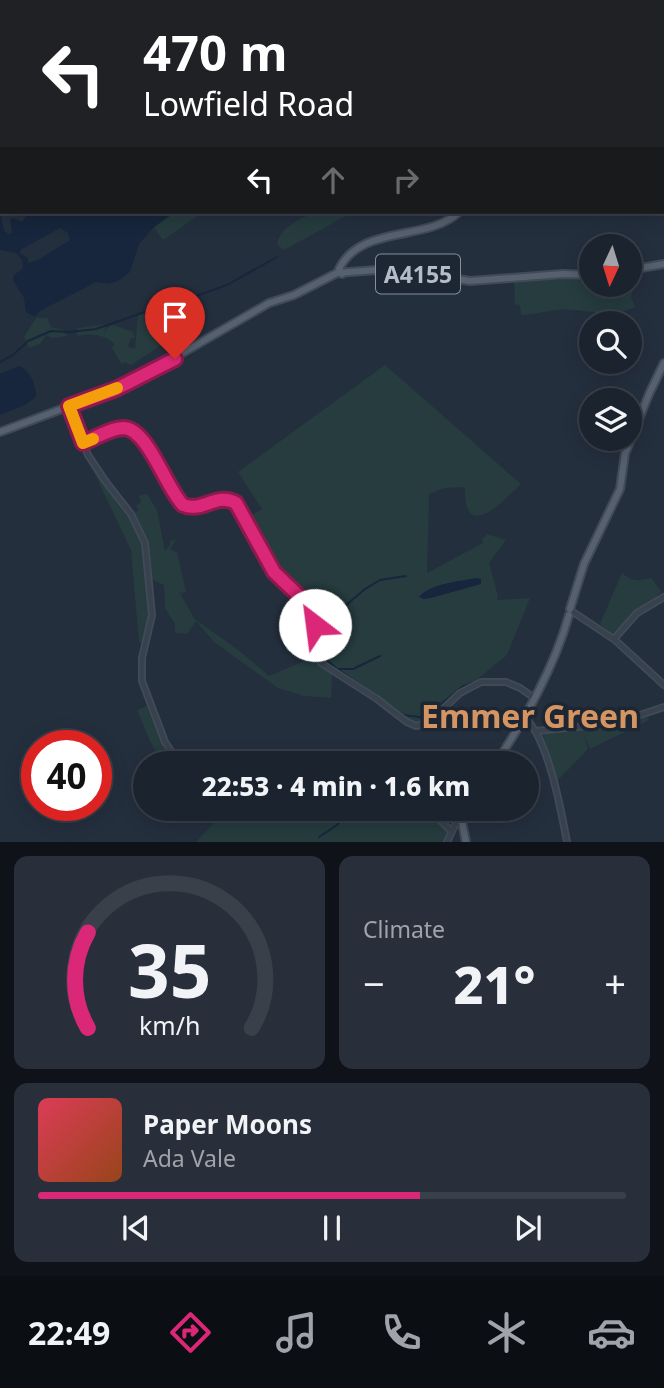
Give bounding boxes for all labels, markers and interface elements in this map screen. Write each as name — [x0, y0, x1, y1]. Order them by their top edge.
text: 470 m — [143, 19, 288, 85]
icon: left — [28, 28, 119, 119]
text: Lowfield Road — [143, 82, 354, 125]
icon: left — [241, 161, 279, 199]
icon: ahead — [314, 161, 352, 199]
icon: right — [387, 161, 425, 199]
north arrow — [579, 234, 642, 298]
map controls — [579, 234, 642, 451]
road number: A4155 — [376, 255, 460, 294]
pin — [145, 287, 205, 359]
icon: arrive — [156, 298, 194, 336]
button: search — [579, 311, 642, 374]
button: layers — [579, 388, 642, 451]
position arrow — [278, 588, 352, 662]
district label: Emmer Green — [421, 694, 639, 737]
speed limit sign: 40 — [21, 730, 112, 821]
text: 22:53 · 4 min · 1.6 km — [202, 768, 470, 804]
text: Climate — [363, 913, 445, 945]
text: 35 — [128, 921, 211, 1020]
text: 21° — [453, 948, 536, 1019]
text: − — [363, 957, 385, 1009]
text: + — [604, 957, 626, 1009]
text: km/h — [139, 1008, 200, 1042]
text: Paper Moons — [143, 1106, 312, 1142]
text: Ada Vale — [143, 1142, 236, 1174]
icon: previous — [117, 1209, 155, 1247]
icon: pause — [313, 1209, 351, 1247]
icon: next — [509, 1209, 547, 1247]
icon: directions — [166, 1308, 215, 1357]
icon: music — [272, 1308, 321, 1357]
icon: phone — [377, 1308, 426, 1357]
icon: climate — [482, 1308, 531, 1357]
icon: car — [587, 1308, 636, 1357]
text: 22:49 — [28, 1311, 110, 1354]

